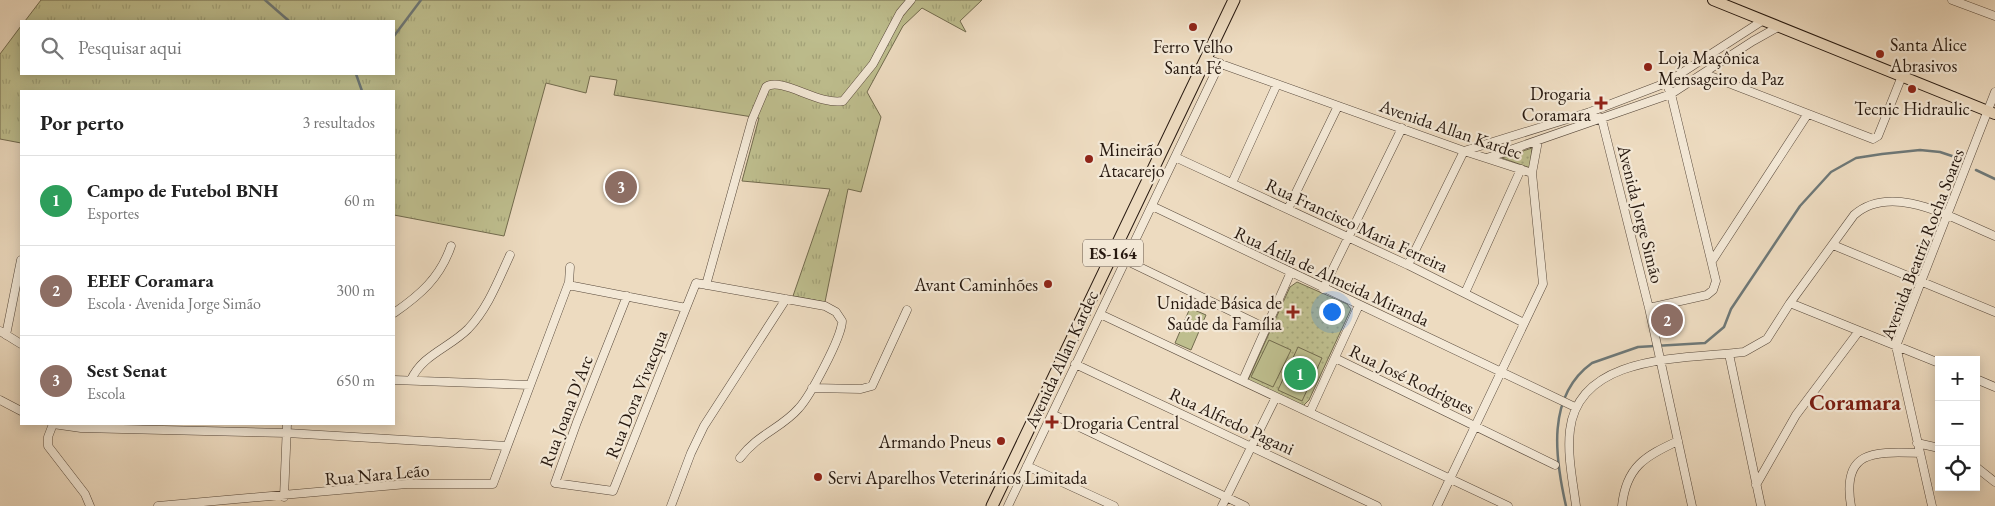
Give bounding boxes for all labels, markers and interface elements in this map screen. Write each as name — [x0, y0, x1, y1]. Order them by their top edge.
search box — [20, 20, 395, 75]
marker: Ferro Velho Santa Fé — [1187, 21, 1199, 33]
place label: Santa Alice Abrasivos — [1889, 33, 1967, 77]
icon: search — [38, 34, 66, 62]
text: Pesquisar aqui — [78, 35, 182, 60]
place label: Ferro Velho Santa Fé — [1153, 35, 1233, 79]
place label: Loja Maçônica Mensageiro da Paz — [1658, 46, 1784, 90]
marker: Santa Alice Abrasivos — [1874, 48, 1886, 60]
marker: Loja Maçônica Mensageiro da Paz — [1642, 61, 1654, 73]
place label: Drogaria Coramara — [1522, 82, 1592, 126]
marker: Tecnic Hidraulic — [1906, 83, 1918, 95]
street label: Avenida Allan Kardec — [1376, 93, 1525, 164]
marker: Drogaria Coramara — [1595, 97, 1607, 109]
place label: Tecnic Hidraulic — [1854, 97, 1970, 120]
text: Por perto — [40, 109, 124, 136]
text: 3 resultados — [303, 112, 375, 133]
place label: Mineirão Atacarejo — [1098, 138, 1165, 182]
street label: Avenida Jorge Simão — [1612, 141, 1669, 286]
street label: Avenida Beatriz Rocha Soares — [1875, 145, 1969, 344]
marker: Mineirão Atacarejo — [1083, 153, 1095, 165]
pin: 3 — [605, 168, 637, 206]
street label: Rua Francisco Maria Ferreira — [1262, 173, 1453, 278]
text: Campo de Futebol BNH — [87, 178, 278, 203]
text: 1 — [52, 190, 60, 211]
text: 60 m — [344, 190, 375, 211]
text: Esportes — [87, 203, 139, 224]
street label: Rua Átila de Almeida Miranda — [1231, 221, 1434, 332]
road number: ES-164 — [1083, 240, 1143, 266]
text: EEEF Coramara — [87, 268, 214, 293]
place label: Avant Caminhões — [913, 273, 1038, 296]
marker: Avant Caminhões — [1042, 278, 1054, 290]
text: 2 — [52, 280, 60, 301]
text: 300 m — [336, 280, 375, 301]
street label: Avenida Allan Kardec — [1019, 286, 1103, 433]
place label: Unidade Básica de Saúde da Família — [1157, 291, 1283, 335]
text: Escola · Avenida Jorge Simão — [87, 293, 261, 314]
your location — [1319, 299, 1345, 325]
pin: 2 — [1651, 301, 1683, 339]
marker: Unidade Básica de Saúde da Família — [1286, 305, 1300, 319]
street label: Rua Dora Vivacqua — [600, 326, 673, 462]
street label: Rua José Rodrigues — [1346, 339, 1478, 419]
street label: Rua Joana D'Arc — [534, 352, 598, 470]
pin: 1 — [1284, 355, 1316, 393]
map controls — [1935, 356, 1980, 491]
button: + — [1935, 356, 1980, 401]
text: Sest Senat — [87, 358, 167, 383]
text: 3 — [52, 370, 60, 391]
text: 650 m — [336, 370, 375, 391]
street label: Rua Alfredo Pagani — [1166, 382, 1299, 460]
text: Escola — [87, 383, 125, 404]
district label: Coramara — [1809, 388, 1901, 417]
button: − — [1935, 401, 1980, 446]
place label: Drogaria Central — [1062, 411, 1179, 434]
marker: Drogaria Central — [1046, 416, 1058, 428]
place label: Armando Pneus — [877, 430, 991, 453]
marker: Armando Pneus — [995, 435, 1007, 447]
button: locate — [1935, 446, 1980, 491]
street label: Rua Nara Leão — [324, 458, 430, 490]
place label: Servi Aparelhos Veterinários Limitada — [828, 466, 1088, 489]
marker: Servi Aparelhos Veterinários Limitada — [812, 471, 824, 483]

